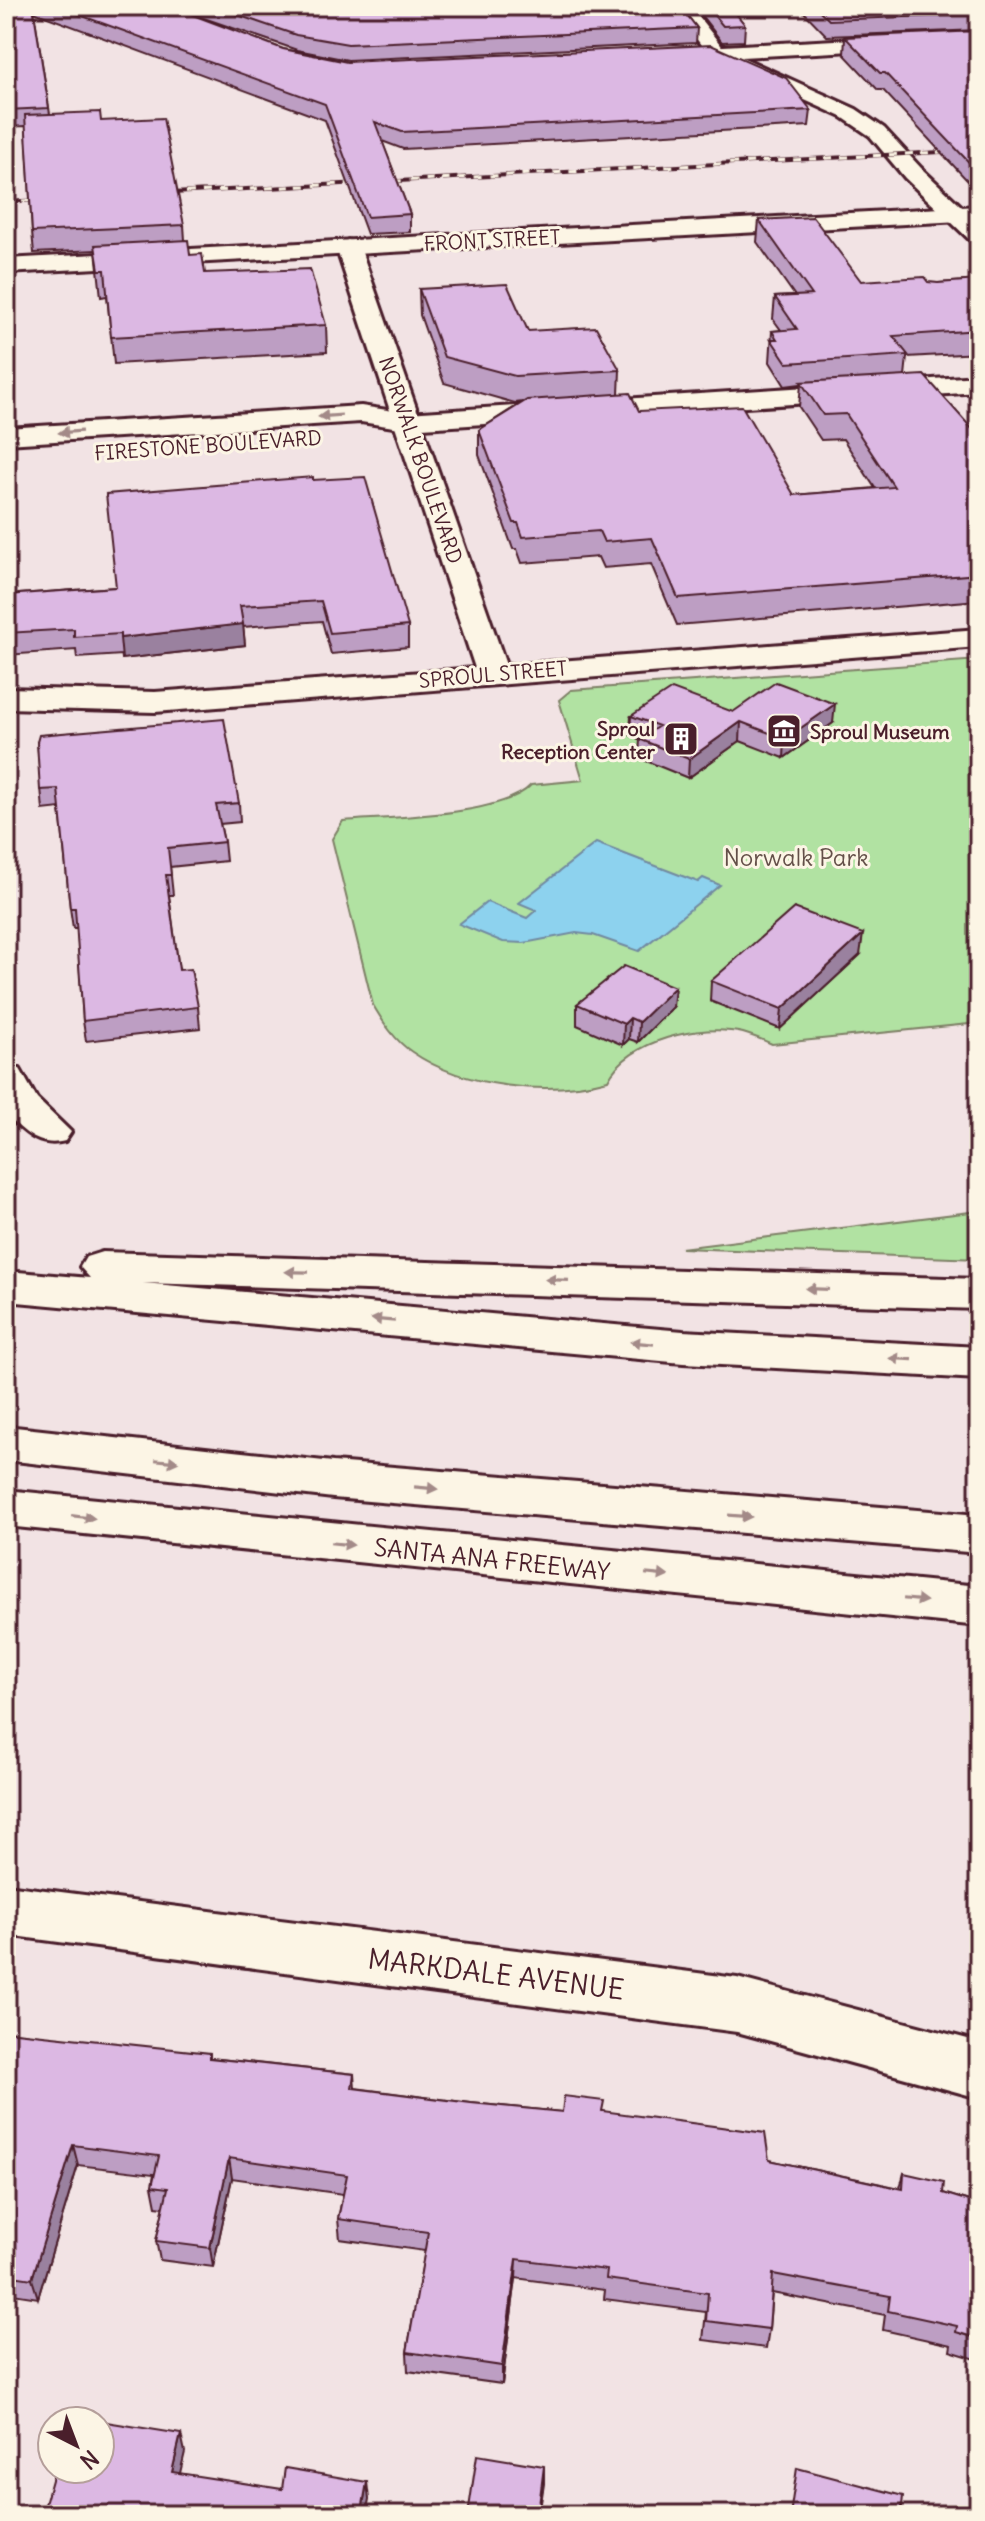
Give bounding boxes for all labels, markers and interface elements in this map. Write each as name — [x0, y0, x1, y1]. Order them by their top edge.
street label: FRONT STREET — [423, 224, 561, 256]
street label: NORWALK BOULEVARD — [374, 353, 468, 567]
one-way arrow — [317, 410, 342, 423]
street label: FIRESTONE BOULEVARD — [94, 425, 322, 465]
one-way arrow — [58, 426, 83, 439]
street label: SPROUL STREET — [418, 655, 568, 693]
museum icon: Sproul Museum — [765, 712, 803, 750]
place label: Sproul Reception Center — [501, 716, 656, 764]
place label: Sproul Museum — [810, 719, 950, 744]
building icon: Sproul Reception Center — [662, 720, 700, 758]
park label: Norwalk Park — [723, 842, 869, 872]
one-way arrow — [284, 1266, 309, 1279]
one-way arrow — [544, 1273, 569, 1286]
one-way arrow — [804, 1282, 829, 1295]
one-way arrow — [370, 1313, 395, 1326]
one-way arrow — [629, 1337, 654, 1350]
one-way arrow — [888, 1352, 913, 1365]
one-way arrow — [155, 1455, 180, 1468]
one-way arrow — [414, 1482, 439, 1495]
one-way arrow — [728, 1510, 753, 1523]
one-way arrow — [71, 1511, 96, 1524]
street label: SANTA ANA FREEWAY — [373, 1532, 611, 1586]
one-way arrow — [330, 1537, 355, 1550]
one-way arrow — [645, 1568, 670, 1581]
one-way arrow — [903, 1594, 928, 1607]
street label: MARKDALE AVENUE — [366, 1940, 626, 2008]
north arrow — [36, 2405, 116, 2485]
text: N — [74, 2444, 104, 2475]

